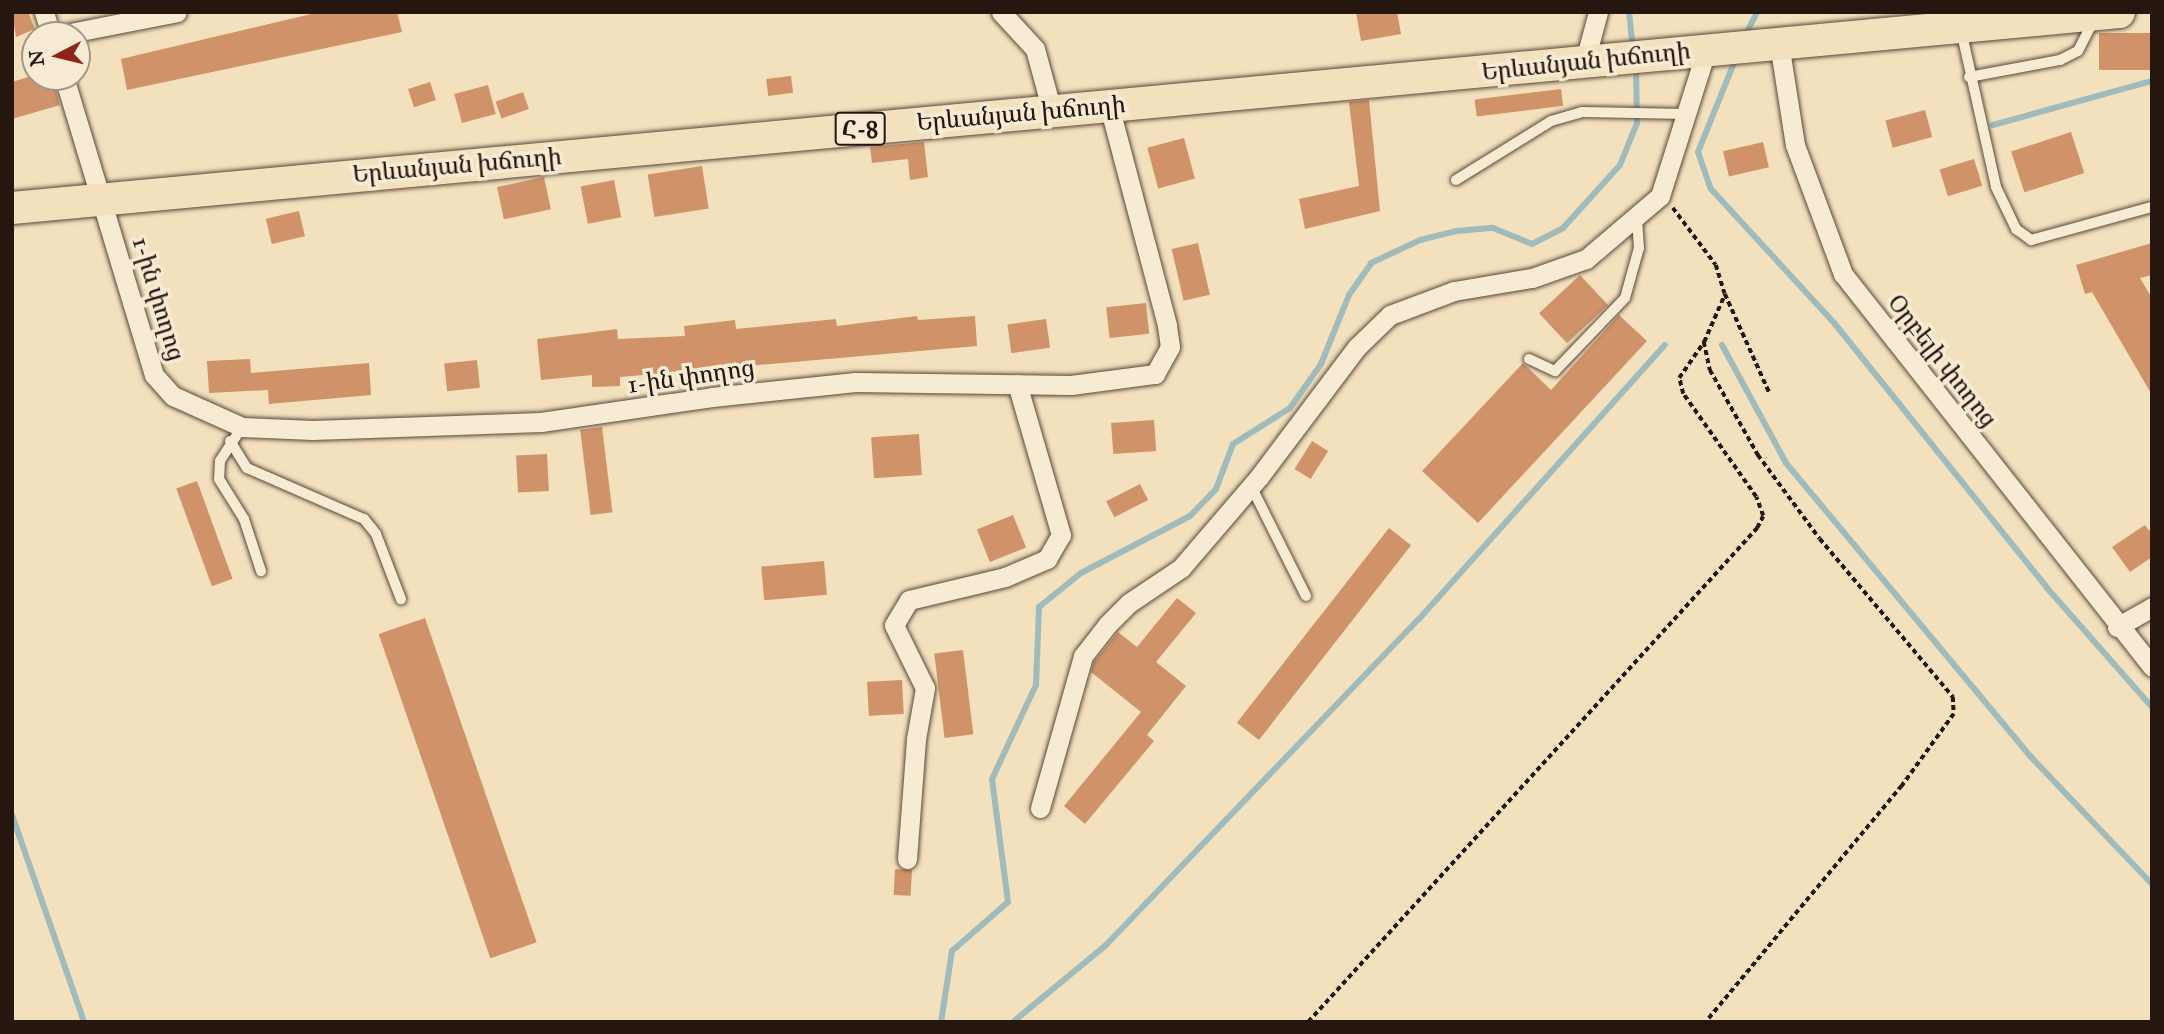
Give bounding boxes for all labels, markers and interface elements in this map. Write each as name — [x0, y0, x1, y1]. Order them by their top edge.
north arrow — [21, 21, 91, 91]
street label: Երևանյան խճուղի — [1480, 37, 1692, 87]
text: N — [24, 49, 49, 68]
street label: Երևանյան խճուղի — [915, 91, 1127, 137]
road number: Հ-8 — [834, 110, 886, 148]
street label: Երևանյան խճուղի — [351, 143, 563, 189]
street label: 1-ին փողոց — [126, 234, 190, 364]
street label: Օրբելի փողոց — [1881, 289, 2003, 433]
street label: 1-ին փողոց — [626, 354, 756, 400]

